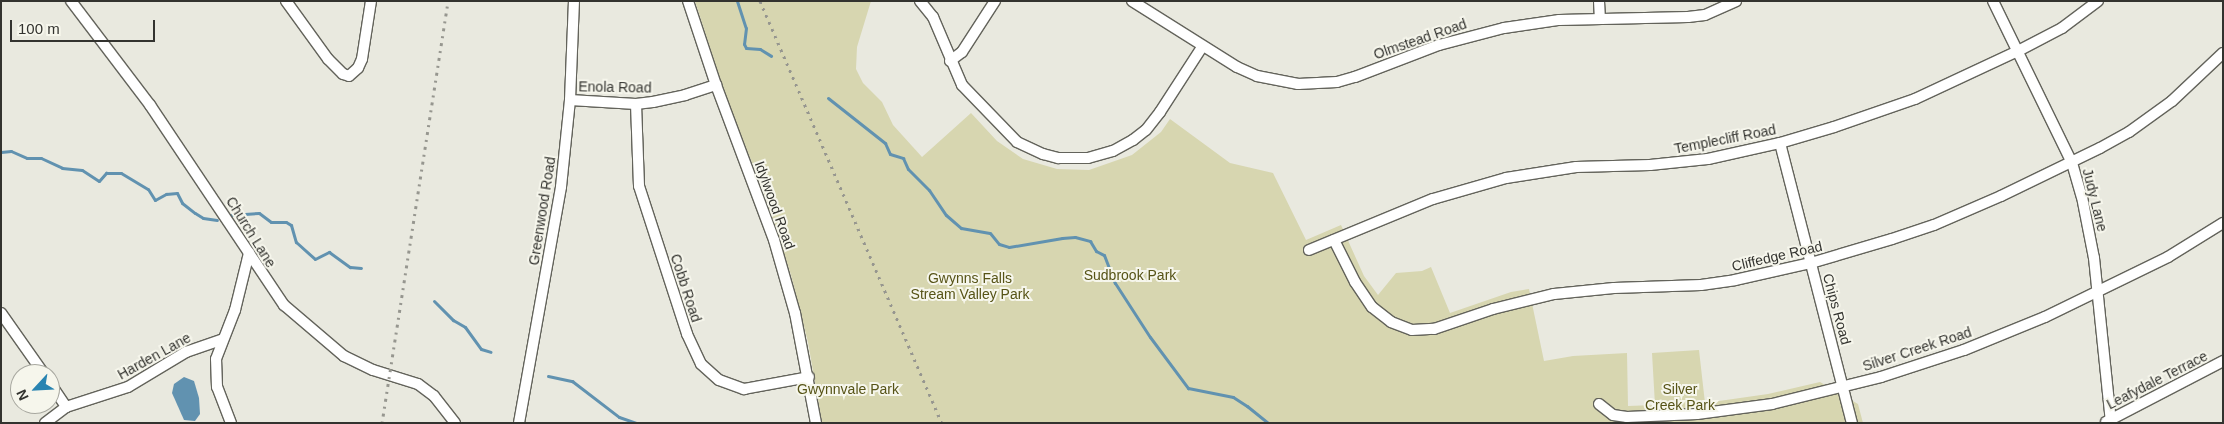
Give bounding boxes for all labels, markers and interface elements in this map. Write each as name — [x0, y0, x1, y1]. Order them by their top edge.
scale bar — [12, 10, 158, 42]
street label: Olmstead Road — [1371, 15, 1469, 63]
text: 100 m — [18, 20, 60, 37]
street label: Enola Road — [578, 78, 652, 96]
street label: Templecliff Road — [1673, 121, 1777, 157]
street label: Greenwood Road — [525, 155, 559, 267]
street label: Idylwood Road — [751, 159, 799, 251]
street label: Judy Lane — [2079, 167, 2111, 233]
street label: Church Lane — [223, 194, 279, 270]
street label: Cliffedge Road — [1730, 237, 1824, 275]
street label: Cobb Road — [667, 252, 705, 324]
park label: Sudbrook Park — [1084, 267, 1176, 283]
park label: Gwynns Falls Stream Valley Park — [911, 270, 1029, 302]
street label: Chips Road — [1819, 271, 1855, 347]
street label: Silver Creek Road — [1860, 323, 1974, 375]
street label: Harden Lane — [115, 329, 193, 383]
street label: Leafydale Terrace — [2104, 347, 2210, 413]
north arrow — [10, 364, 60, 414]
park label: Gwynnvale Park — [797, 381, 899, 397]
park label: Silver Creek Park — [1645, 381, 1715, 414]
text: N — [13, 387, 32, 403]

